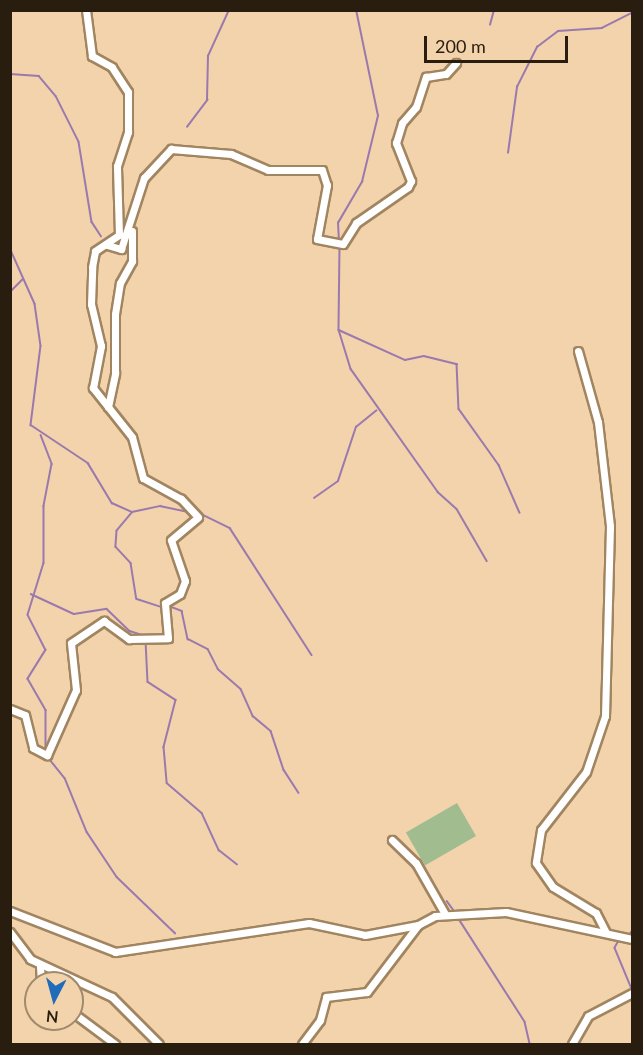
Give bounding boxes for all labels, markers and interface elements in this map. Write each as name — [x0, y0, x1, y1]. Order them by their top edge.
scale bar — [427, 24, 571, 62]
text: 200 m — [435, 35, 486, 57]
north arrow — [24, 971, 84, 1031]
text: N — [45, 1007, 59, 1028]

